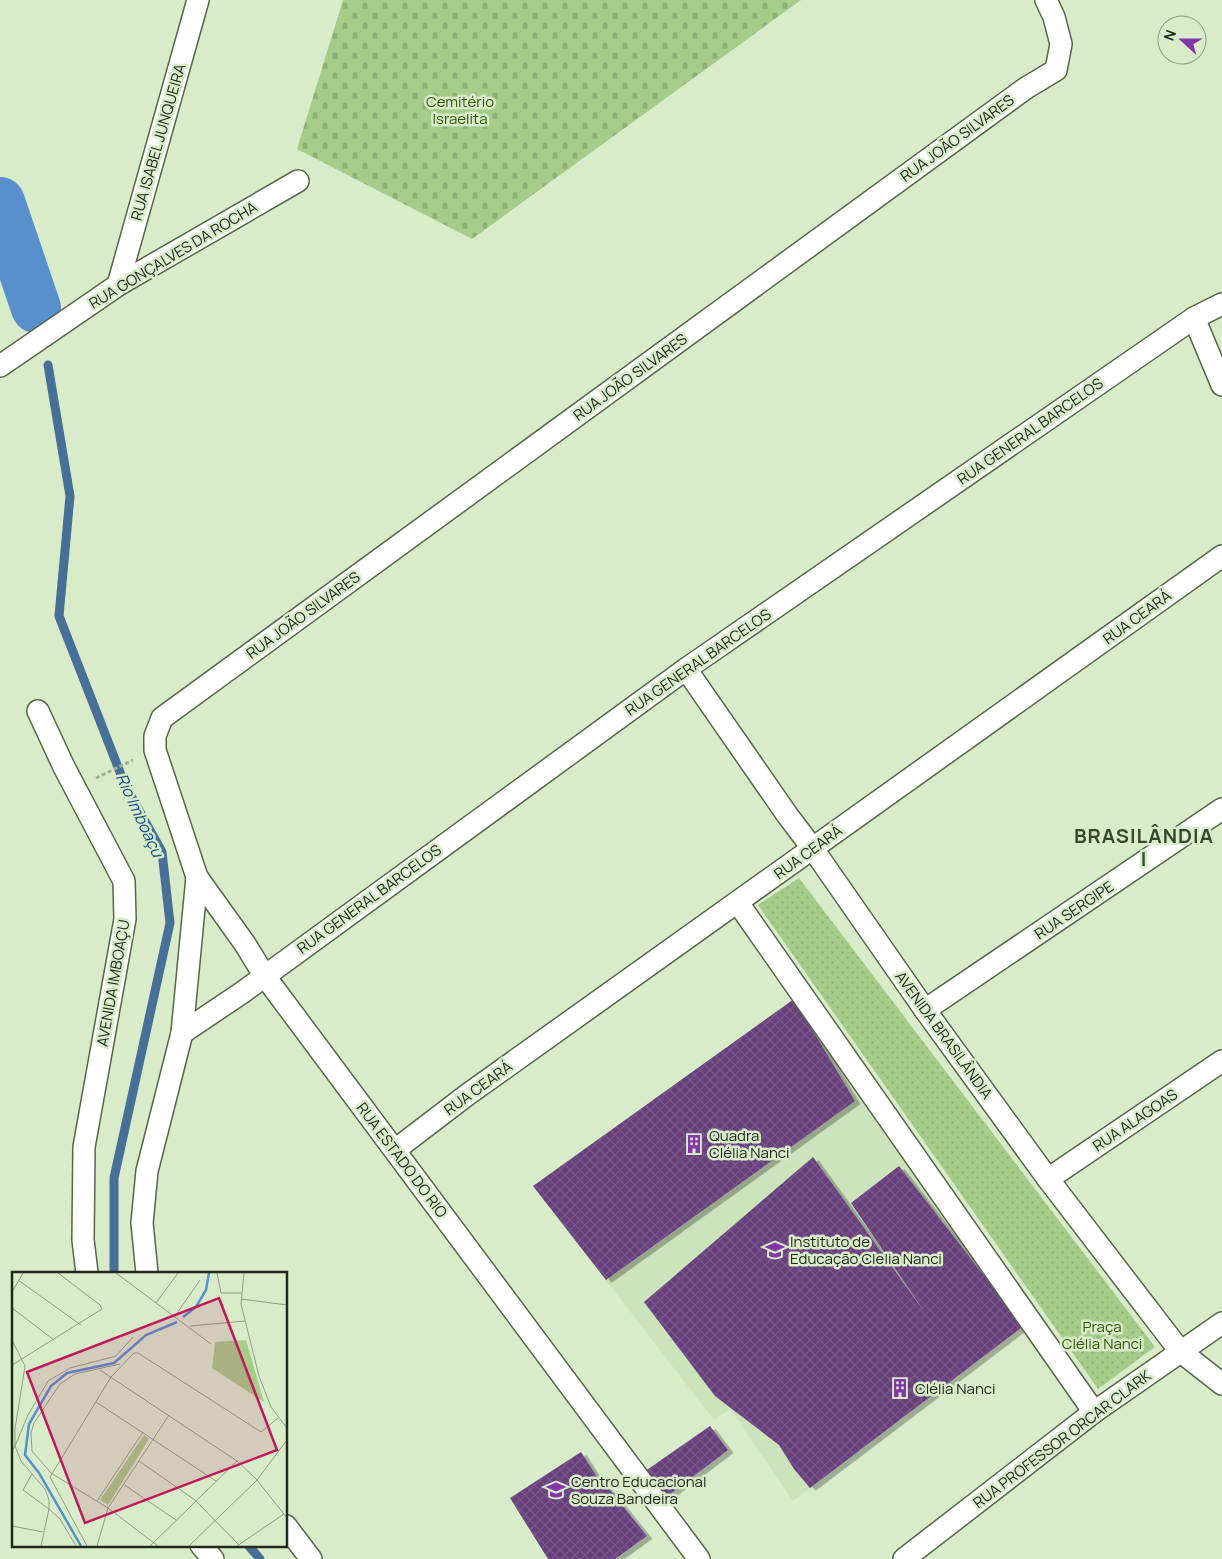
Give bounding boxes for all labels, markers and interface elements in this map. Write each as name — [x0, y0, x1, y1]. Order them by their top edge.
north arrow — [1157, 15, 1207, 65]
text: N — [1159, 27, 1180, 43]
street label: RUA ISABEL JUNQUEIRA — [126, 61, 191, 223]
street label: RUA JOÃO SILVARES — [896, 89, 1018, 187]
park label: Cemitério Israelita — [426, 91, 494, 129]
street label: RUA GONÇALVES DA ROCHA — [85, 196, 261, 314]
street label: RUA JOÃO SILVARES — [569, 328, 691, 426]
street label: RUA GENERAL BARCELOS — [953, 373, 1107, 489]
street label: RUA JOÃO SILVARES — [242, 566, 364, 664]
street label: RUA CEARÁ — [1099, 585, 1176, 649]
street label: RUA GENERAL BARCELOS — [621, 604, 775, 720]
water label: Rio Imboaçu — [111, 770, 170, 862]
street label: RUA CEARÁ — [770, 820, 847, 884]
district label: BRASILÂNDIA I — [1074, 822, 1214, 872]
street label: RUA GENERAL BARCELOS — [293, 839, 445, 959]
street label: RUA SERGIPE — [1030, 876, 1118, 944]
street label: AVENIDA IMBOAÇU — [92, 918, 134, 1048]
street label: AVENIDA BRASILÂNDIA — [890, 967, 998, 1104]
street label: RUA CEARÁ — [440, 1056, 517, 1120]
street label: RUA ALAGOAS — [1089, 1084, 1181, 1156]
street label: RUA ESTADO DO RIO — [352, 1098, 452, 1222]
place label: Quadra Clélia Nanci — [709, 1125, 789, 1163]
building icon: Quadra Clélia Nanci — [683, 1133, 705, 1155]
place label: Instituto de Educação Clelia Nanci — [790, 1231, 942, 1269]
school or university icon: Instituto de Educação Clelia Nanci — [764, 1239, 786, 1261]
inset map — [12, 1272, 288, 1546]
park label: Praça Clélia Nanci — [1062, 1316, 1142, 1354]
street label: RUA PROFESSOR ORCAR CLARK — [969, 1365, 1155, 1513]
building icon: Clélia Nanci — [889, 1377, 911, 1399]
place label: Clélia Nanci — [915, 1378, 995, 1399]
place label: Centro Educacional Souza Bandeira — [571, 1471, 706, 1509]
school or university icon: Centro Educacional Souza Bandeira — [545, 1479, 567, 1501]

